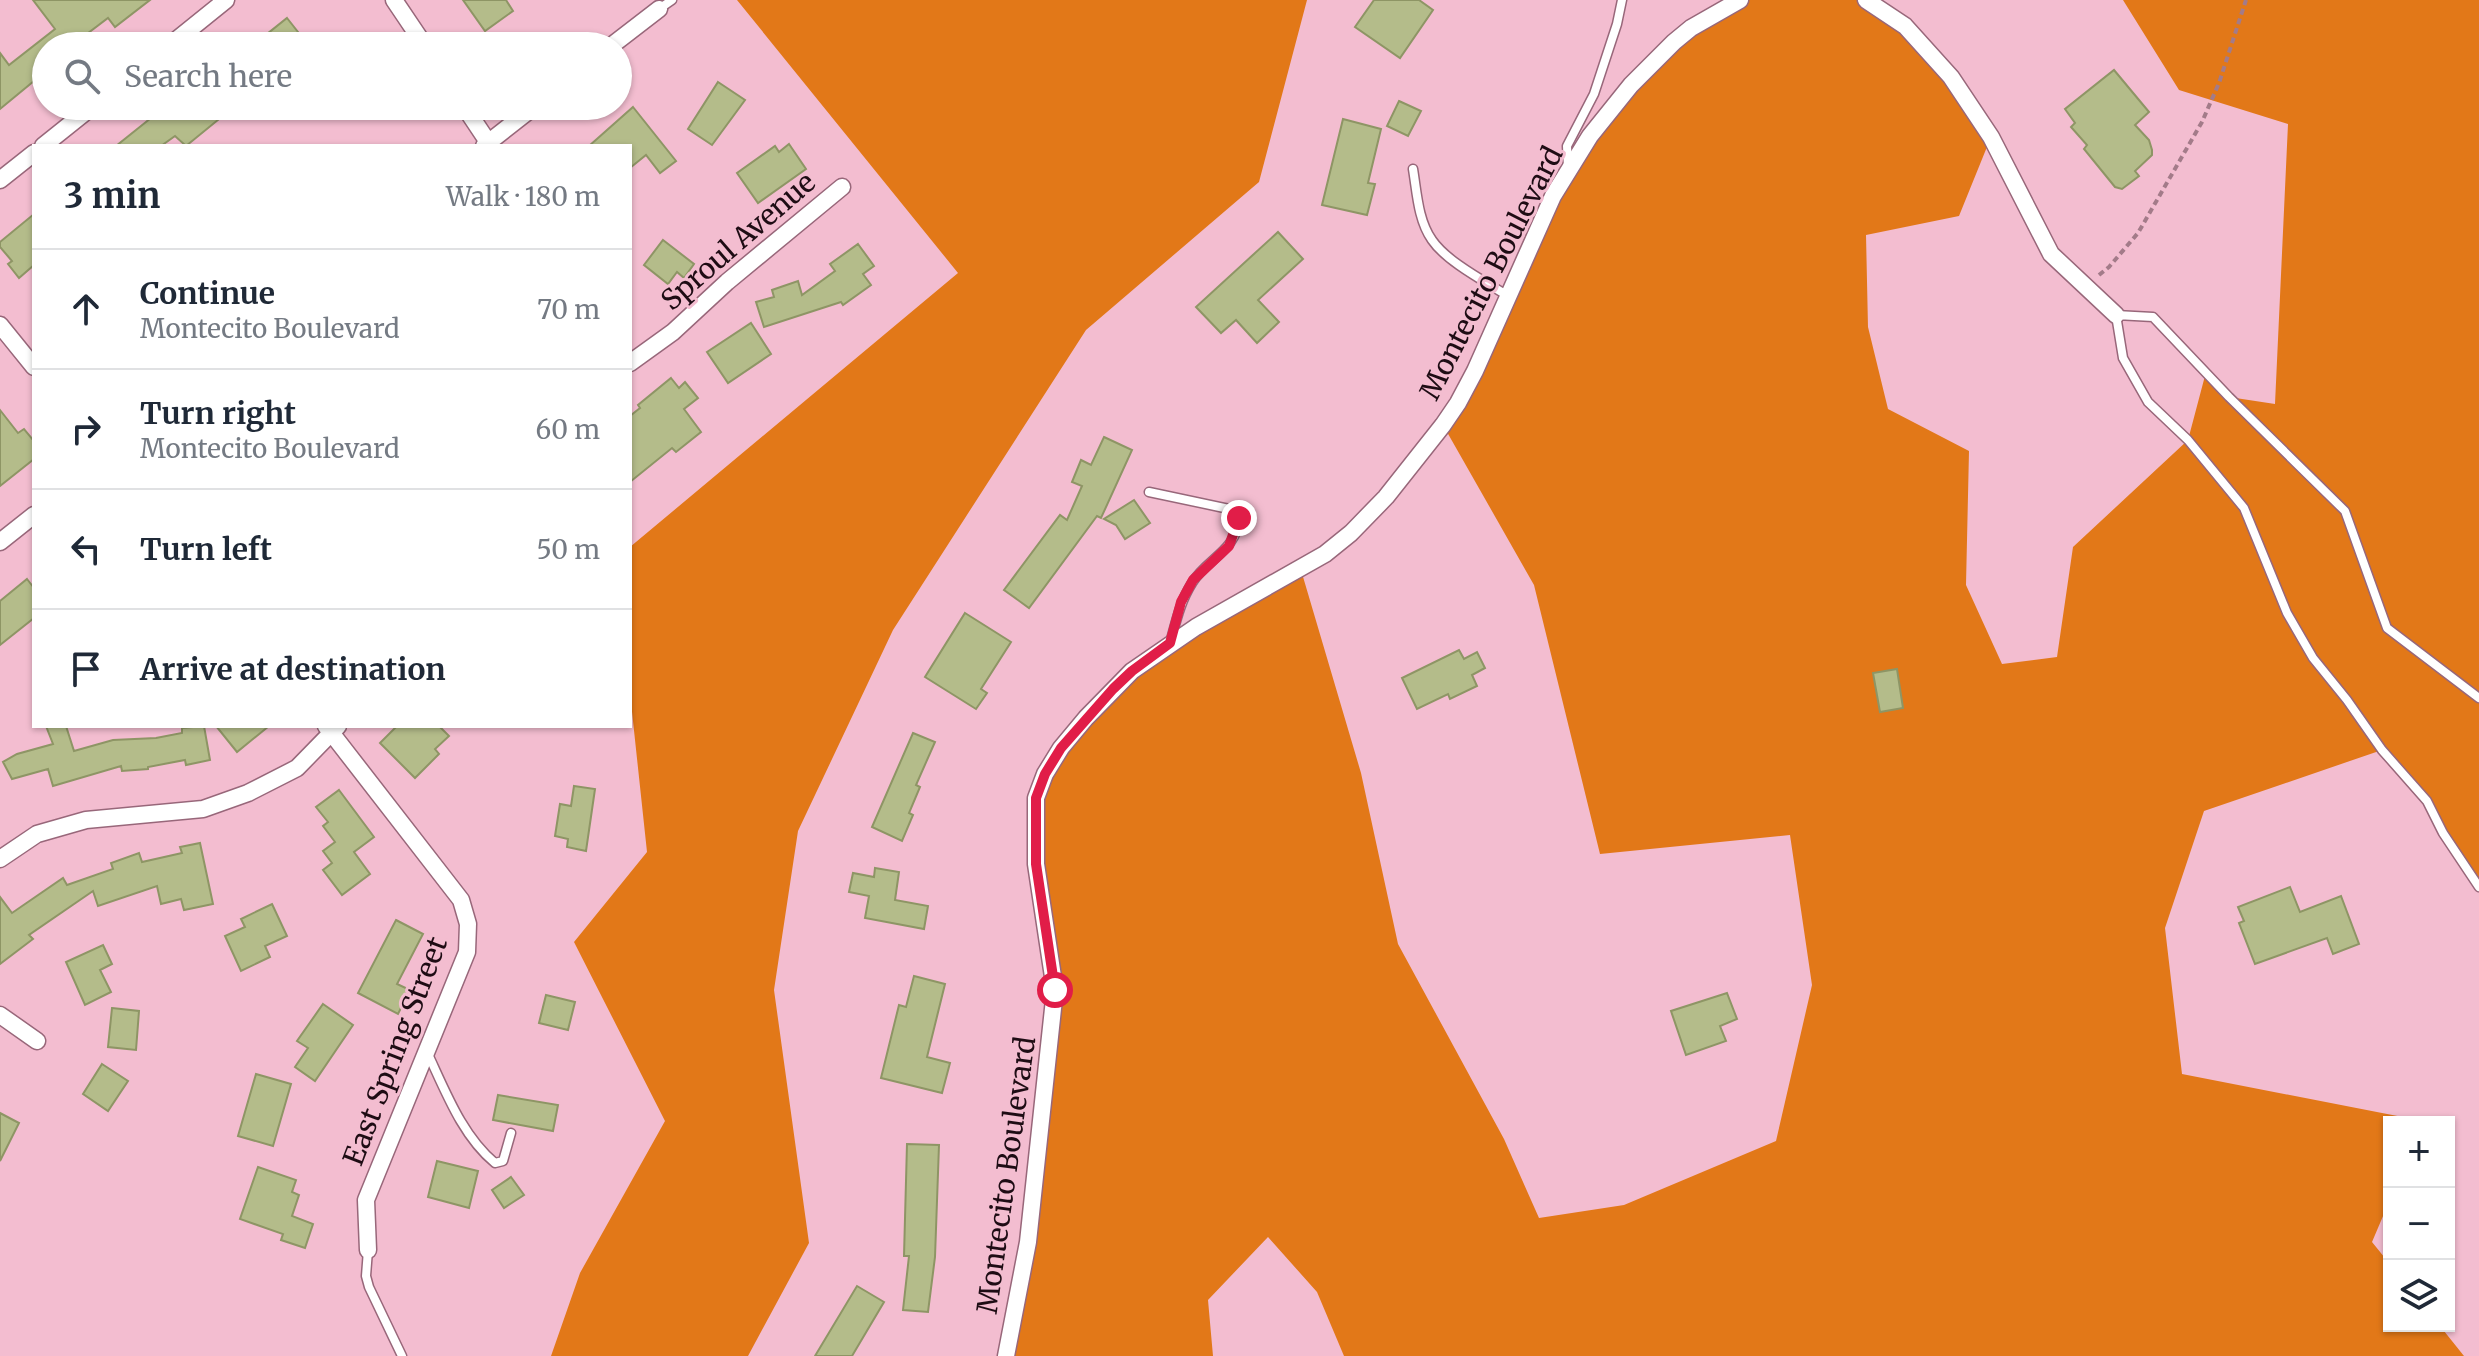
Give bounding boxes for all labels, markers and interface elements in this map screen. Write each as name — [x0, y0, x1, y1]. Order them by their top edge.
search box — [32, 32, 632, 120]
icon: search — [60, 54, 104, 98]
text: Search here — [124, 57, 292, 95]
street label: Montecito Boulevard — [1411, 140, 1571, 406]
street label: Sproul Avenue — [654, 164, 822, 318]
text: 3 min — [64, 175, 160, 217]
text: Walk · 180 m — [446, 180, 600, 213]
text: Continue — [140, 274, 275, 312]
icon: ahead — [64, 287, 108, 331]
text: 70 m — [537, 293, 600, 326]
text: Montecito Boulevard — [140, 312, 400, 345]
text: Turn right — [140, 394, 296, 432]
icon: right — [64, 407, 108, 451]
text: 60 m — [536, 413, 600, 446]
text: Montecito Boulevard — [140, 432, 400, 465]
route end — [1221, 500, 1257, 536]
icon: left — [64, 527, 108, 571]
text: Turn left — [140, 530, 272, 568]
text: 50 m — [536, 533, 600, 566]
icon: arrive — [64, 647, 108, 691]
text: Arrive at destination — [140, 650, 446, 688]
street label: East Spring Street — [335, 931, 455, 1170]
route start — [1037, 972, 1073, 1008]
street label: Montecito Boulevard — [969, 1034, 1043, 1316]
map controls — [2383, 1116, 2455, 1332]
button: + — [2383, 1116, 2455, 1188]
button: − — [2383, 1188, 2455, 1260]
button: layers — [2383, 1260, 2455, 1332]

